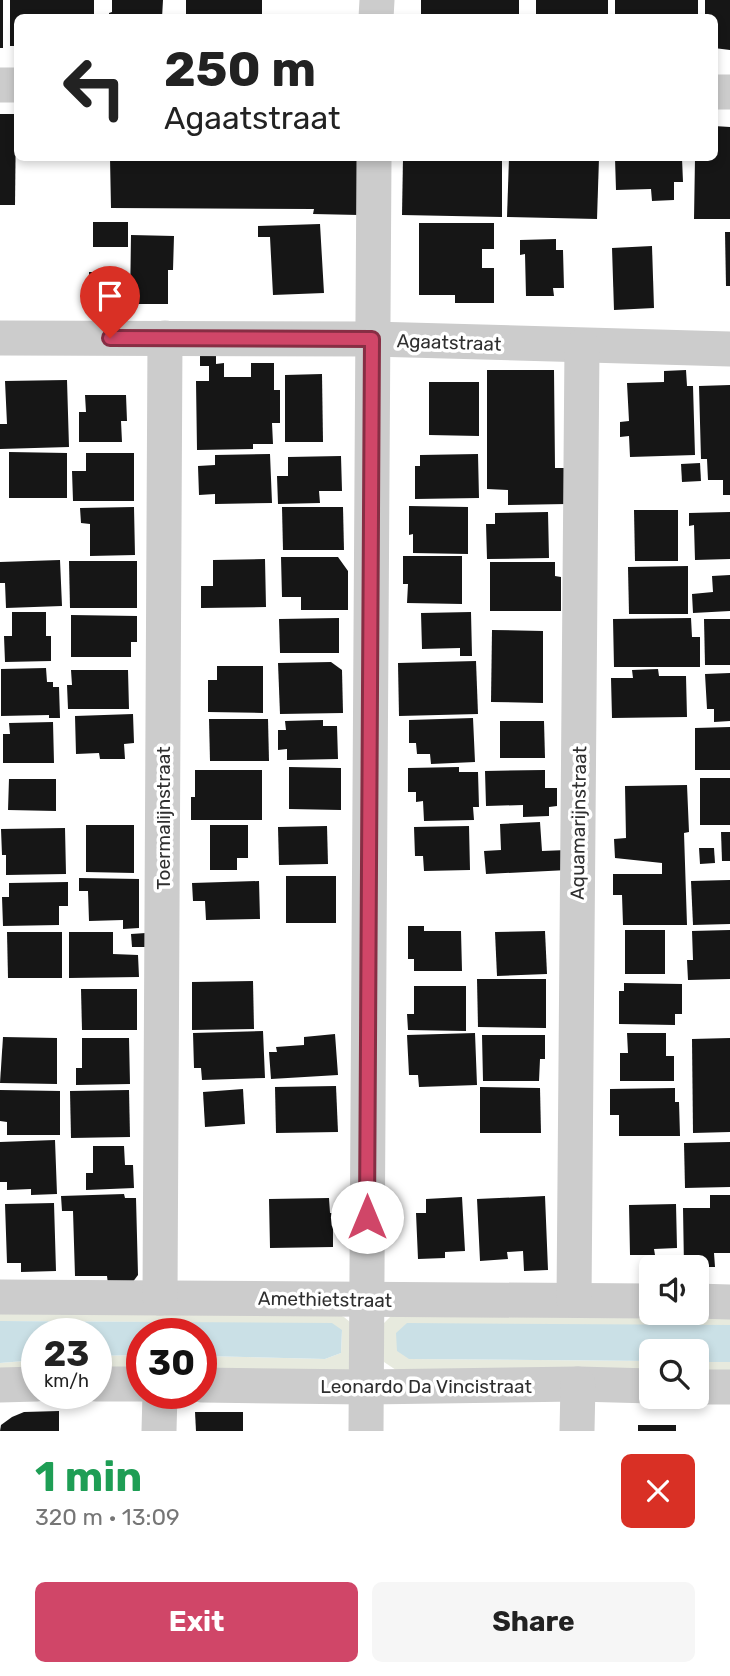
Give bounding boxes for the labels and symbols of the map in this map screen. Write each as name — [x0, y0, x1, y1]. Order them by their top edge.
pin — [80, 266, 140, 338]
street label: Agaatstraat — [396, 329, 502, 356]
street label: Aquamarijnstraat — [566, 745, 591, 900]
street label: Toermalijnstraat — [152, 746, 175, 890]
position arrow — [330, 1180, 404, 1254]
street label: Amethietstraat — [258, 1287, 393, 1312]
speed limit sign: 30 — [126, 1318, 217, 1409]
street label: Leonardo Da Vincistraat — [320, 1375, 532, 1398]

